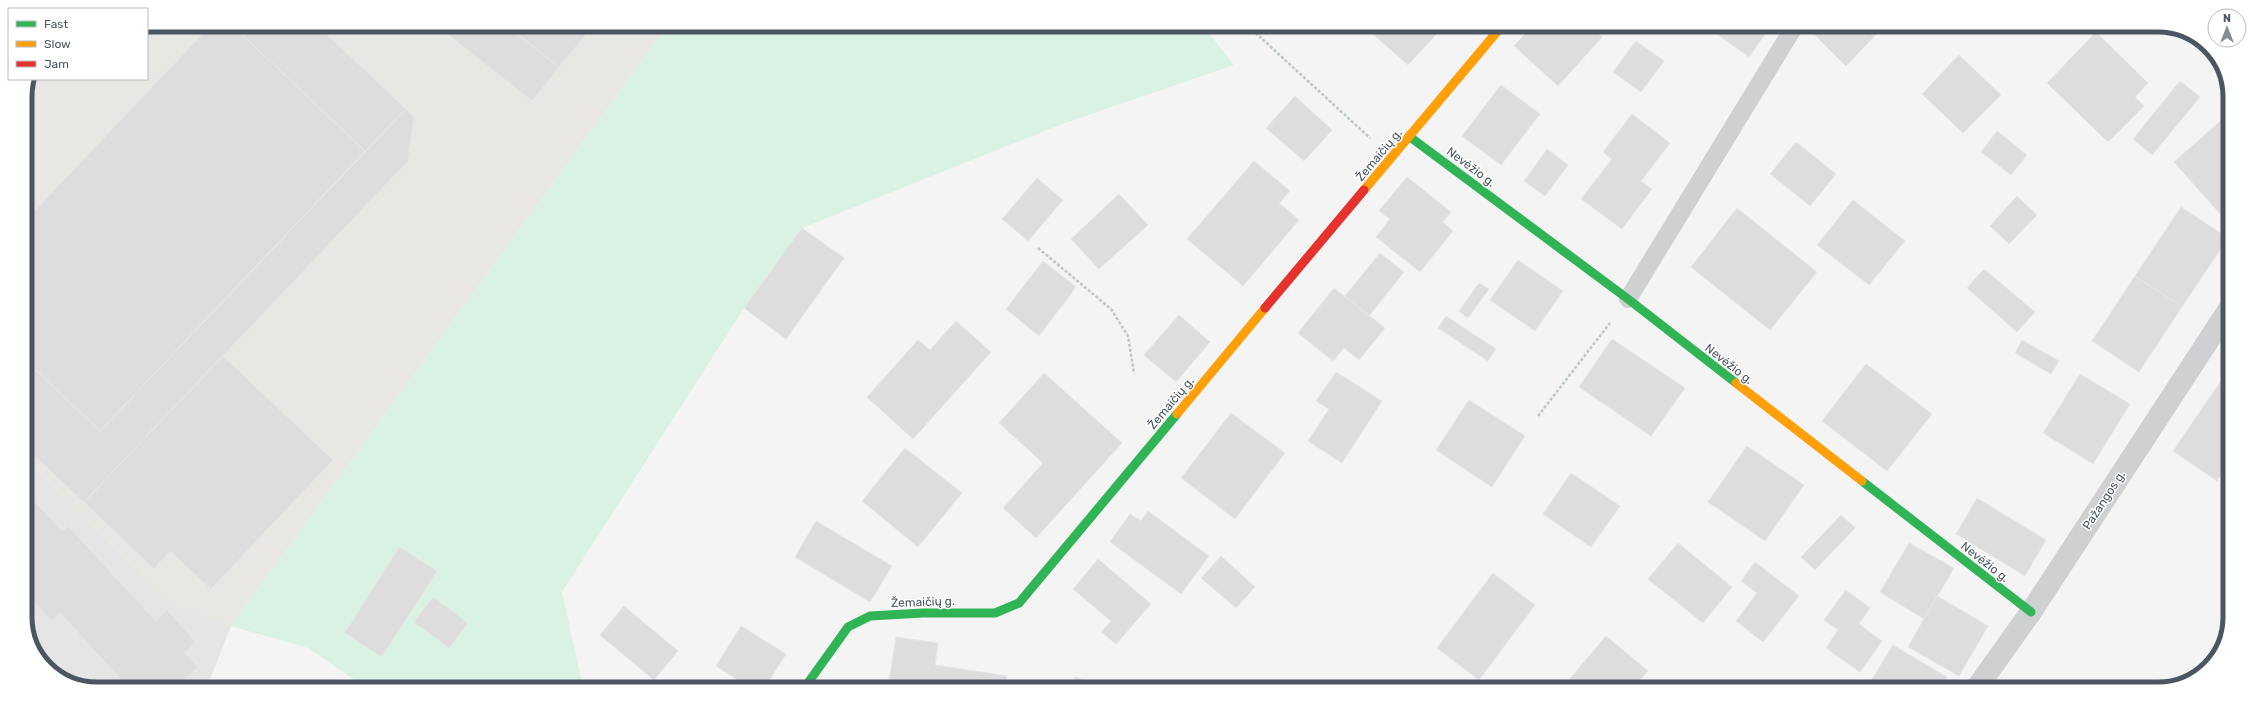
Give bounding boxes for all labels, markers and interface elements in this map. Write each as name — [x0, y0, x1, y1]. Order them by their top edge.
legend — [8, 8, 148, 80]
north arrow — [2207, 8, 2247, 48]
text: N — [2223, 12, 2231, 25]
text: Fast — [44, 17, 68, 31]
text: Slow — [44, 37, 71, 51]
text: Jam — [44, 57, 69, 71]
street label: Žemaičių g. — [1353, 126, 1405, 184]
street label: Nevėžio g. — [1444, 144, 1498, 190]
street label: Nevėžio g. — [1702, 341, 1756, 387]
street label: Žemaičių g. — [1145, 374, 1197, 432]
street label: Pažangos g. — [2080, 468, 2128, 532]
street label: Nevėžio g. — [1958, 539, 2012, 585]
street label: Žemaičių g. — [891, 594, 955, 610]

